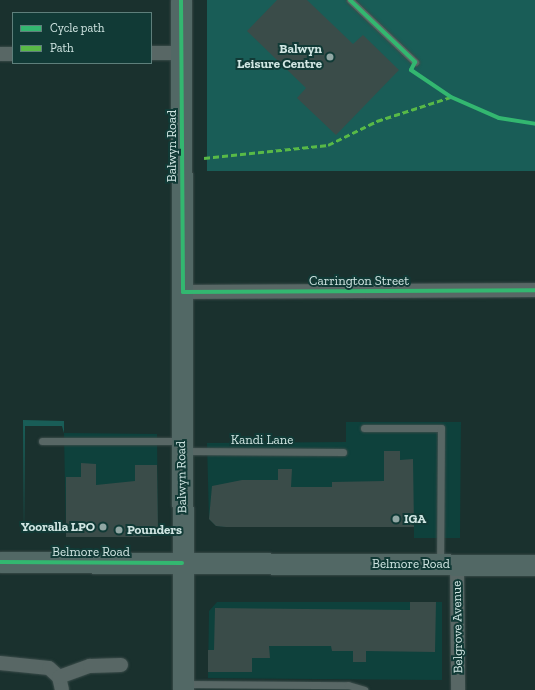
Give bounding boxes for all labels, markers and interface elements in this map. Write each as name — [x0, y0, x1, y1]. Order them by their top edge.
legend — [12, 12, 152, 64]
text: Cycle path — [50, 21, 104, 35]
text: Path — [50, 41, 74, 55]
place label: Balwyn Leisure Centre — [237, 42, 322, 73]
marker: Balwyn Leisure Centre — [325, 52, 335, 62]
street label: Balwyn Road — [164, 110, 180, 182]
street label: Carrington Street — [309, 273, 409, 289]
street label: Kandi Lane — [231, 432, 293, 448]
street label: Balwyn Road — [174, 441, 190, 513]
place label: IGA — [404, 511, 426, 527]
marker: IGA — [391, 514, 401, 524]
place label: Yooralla LPO — [21, 519, 95, 535]
marker: Yooralla LPO — [98, 522, 108, 532]
place label: Pounders — [127, 522, 182, 538]
marker: Pounders — [114, 525, 124, 535]
street label: Belmore Road — [52, 544, 130, 560]
street label: Belmore Road — [372, 556, 450, 572]
street label: Belgrove Avenue — [449, 580, 467, 674]

